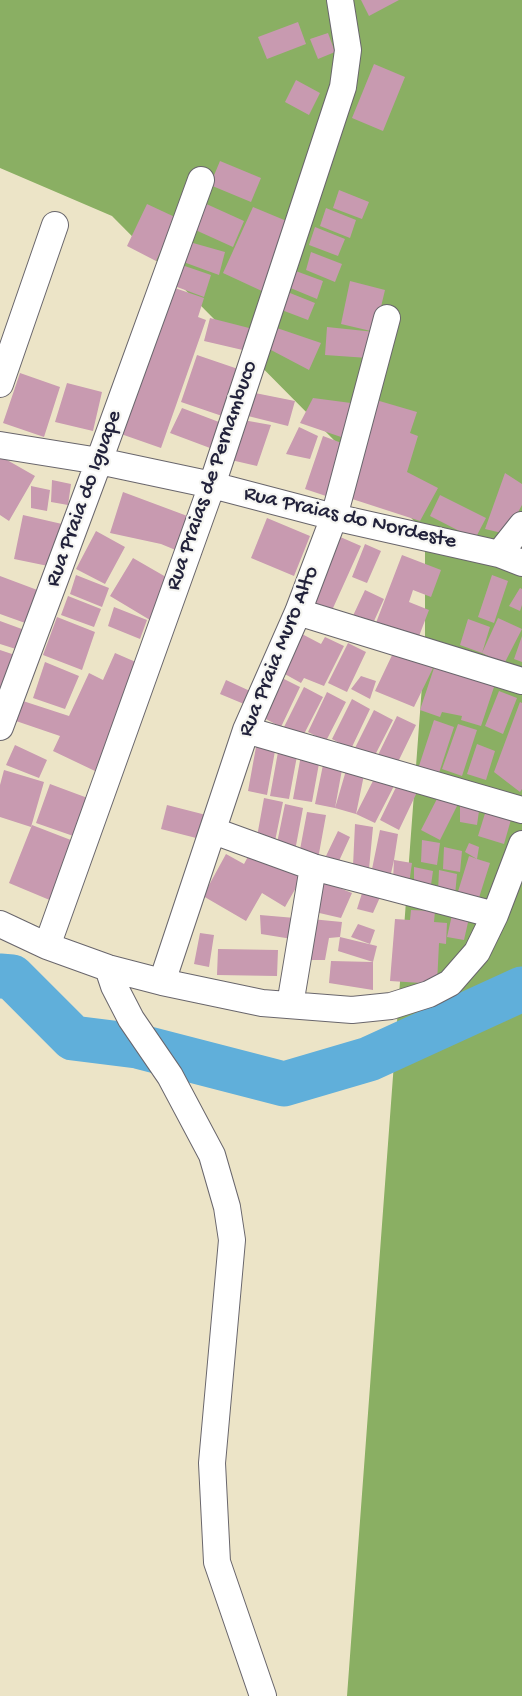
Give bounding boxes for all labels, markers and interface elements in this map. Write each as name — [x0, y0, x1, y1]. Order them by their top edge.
street label: Rua Praias de Pernambuco — [161, 358, 265, 594]
street label: Rua Praia do Iguape — [41, 407, 129, 591]
street label: Rua Praias do Nordeste — [241, 482, 459, 556]
street label: Rua Praia Muro Alto — [234, 563, 326, 741]

